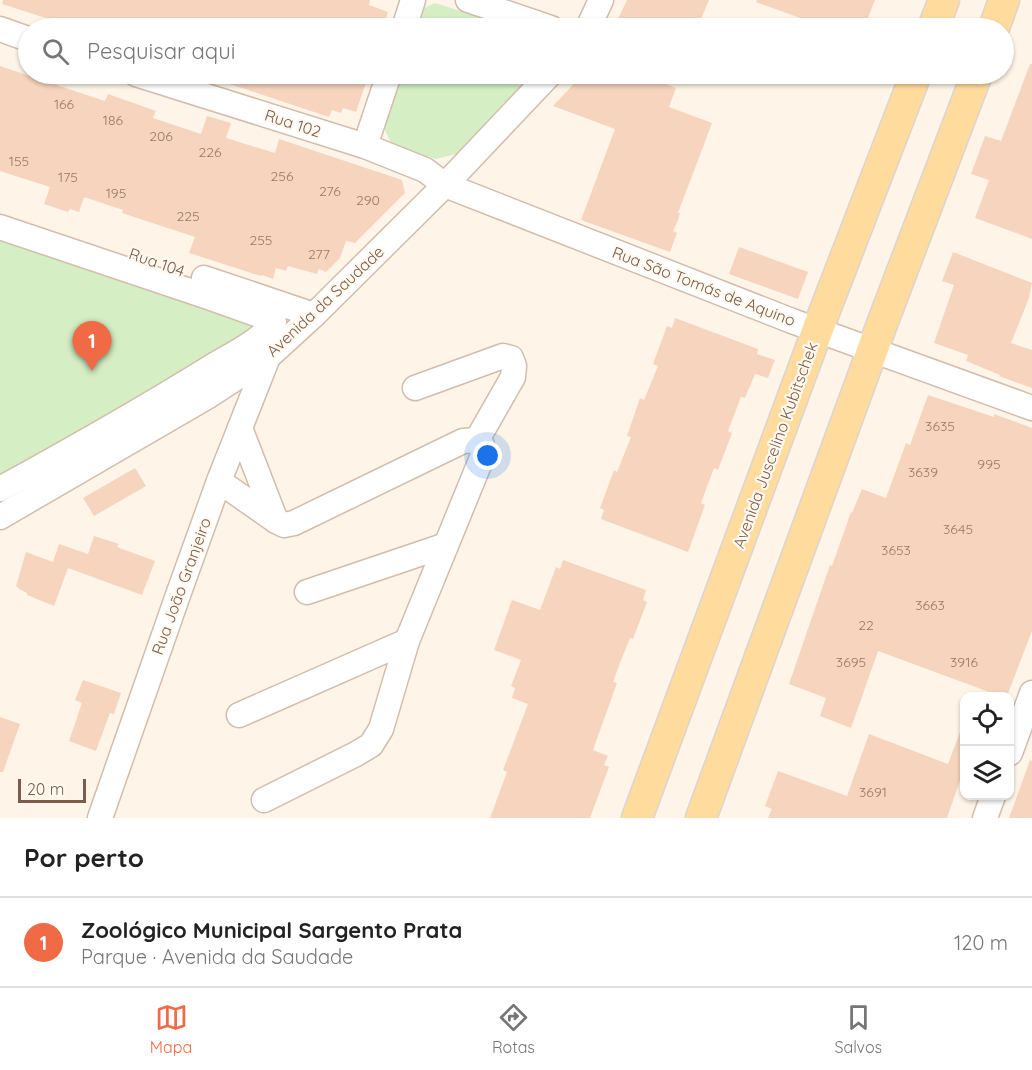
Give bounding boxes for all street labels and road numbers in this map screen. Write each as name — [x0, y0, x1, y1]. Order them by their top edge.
street label: Rua 102 — [262, 105, 324, 142]
street label: Avenida da Saudade — [262, 241, 388, 361]
street label: Rua São Tomás de Aquino — [610, 242, 798, 330]
street label: Rua 104 — [127, 243, 187, 281]
street label: Avenida Juscelino Kubitschek — [728, 339, 822, 551]
street label: Rua João Granjeiro — [147, 515, 215, 657]

